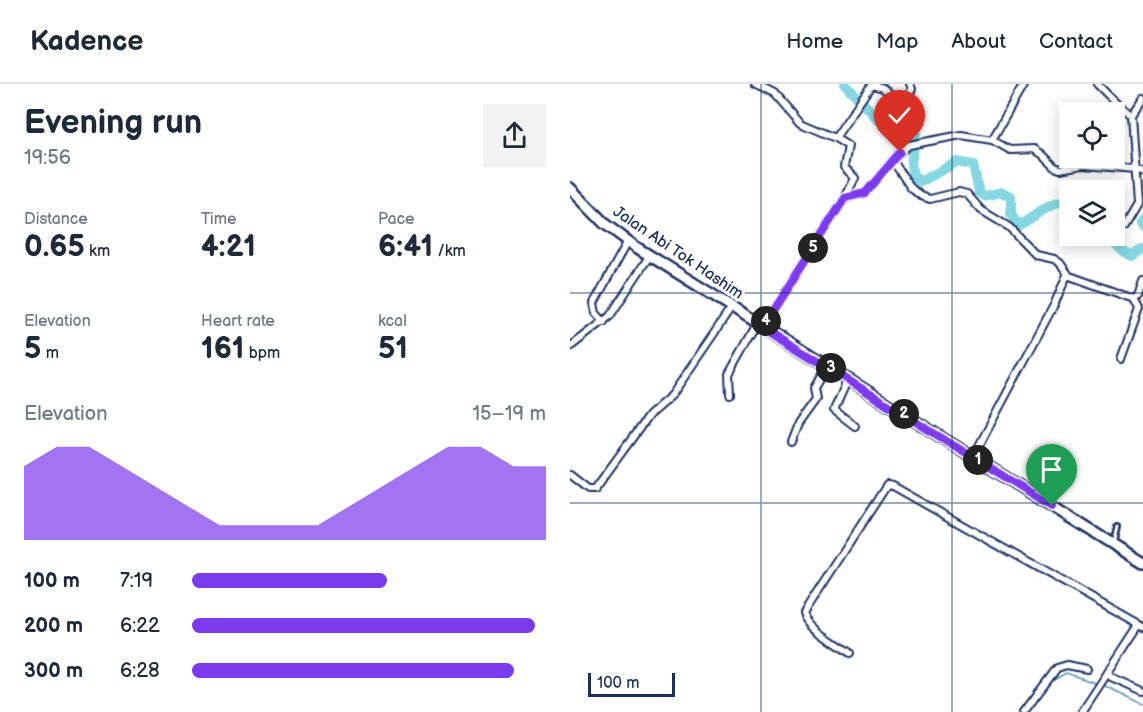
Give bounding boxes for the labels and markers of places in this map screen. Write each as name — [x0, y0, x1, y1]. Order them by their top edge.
pin — [874, 90, 925, 152]
pin: 5 — [798, 233, 828, 263]
pin: 4 — [751, 306, 781, 336]
pin: 3 — [816, 353, 846, 383]
pin: 2 — [889, 399, 919, 429]
pin — [1026, 444, 1077, 506]
pin: 1 — [963, 445, 993, 475]

